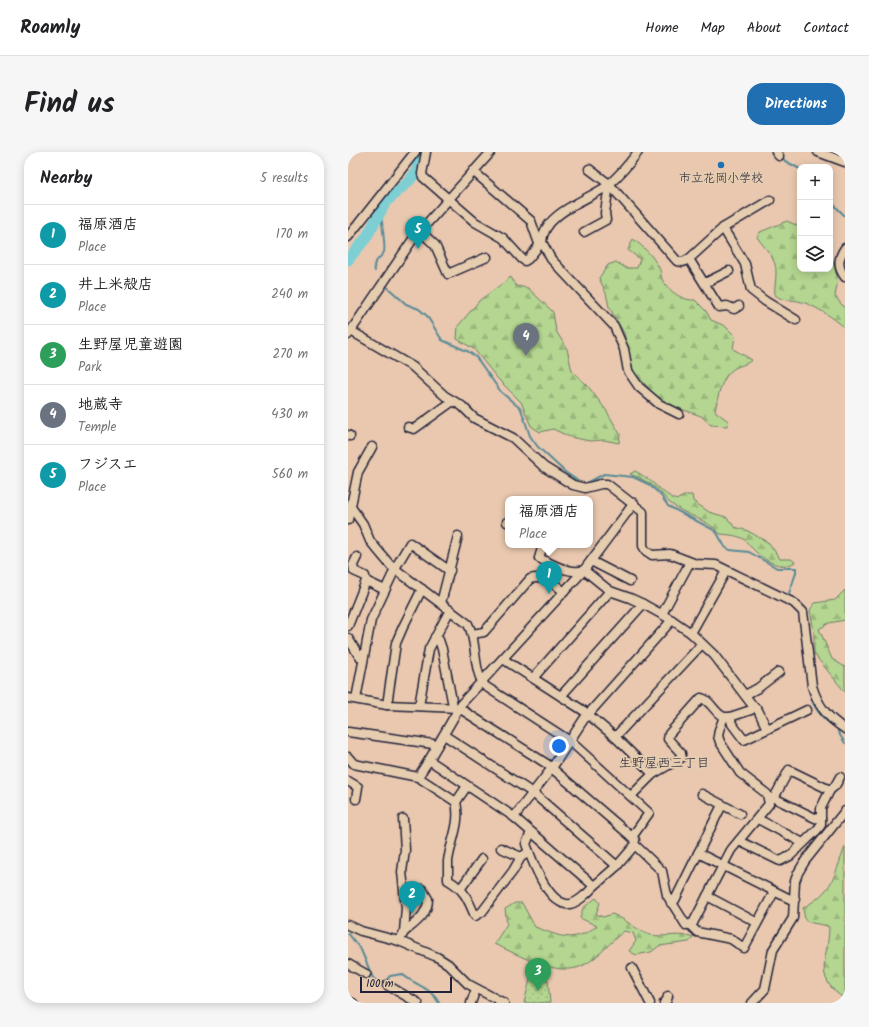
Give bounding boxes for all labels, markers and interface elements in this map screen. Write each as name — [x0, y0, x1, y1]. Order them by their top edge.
text: Roamly — [20, 13, 80, 43]
text: Home — [645, 17, 679, 39]
text: Map — [701, 17, 725, 39]
text: About — [747, 17, 781, 39]
text: Contact — [803, 17, 849, 39]
text: Find us — [24, 82, 115, 127]
button: Directions — [747, 83, 845, 125]
marker: 市立花岡小学校 — [716, 160, 726, 170]
map controls — [797, 164, 833, 272]
button: + — [797, 164, 833, 200]
text: Nearby — [40, 165, 92, 192]
text: 5 results — [260, 168, 308, 189]
place label: 市立花岡小学校 — [679, 169, 763, 188]
button: − — [797, 200, 833, 236]
text: 福原酒店 — [78, 213, 138, 237]
pin: 5 — [405, 216, 431, 249]
text: 1 — [51, 224, 55, 245]
text: 170 m — [276, 224, 308, 245]
button: layers — [797, 236, 833, 272]
text: Place — [78, 237, 106, 258]
text: 井上米殻店 — [78, 273, 153, 297]
text: 2 — [49, 284, 57, 305]
text: 240 m — [271, 284, 308, 305]
text: Place — [78, 297, 106, 318]
pin: 4 — [513, 323, 539, 356]
text: 生野屋児童遊園 — [78, 333, 183, 357]
text: 3 — [49, 344, 57, 365]
text: 270 m — [272, 344, 308, 365]
text: Park — [78, 357, 102, 378]
text: 地蔵寺 — [78, 393, 123, 417]
text: 4 — [49, 404, 57, 425]
text: 430 m — [271, 404, 308, 425]
text: Temple — [78, 417, 116, 438]
text: フジスエ — [78, 453, 137, 477]
text: 5 — [50, 464, 56, 485]
text: 560 m — [272, 464, 308, 485]
text: Place — [78, 477, 106, 498]
popup — [505, 496, 593, 548]
text: 福原酒店 — [519, 500, 579, 524]
text: Place — [519, 524, 547, 545]
pin: 1 — [536, 561, 562, 594]
your location — [549, 736, 569, 756]
district label: 生野屋西三丁目 — [618, 753, 710, 774]
pin: 2 — [399, 881, 425, 914]
pin: 3 — [525, 958, 551, 991]
scale bar — [360, 975, 452, 994]
text: 100 m — [366, 975, 394, 993]

